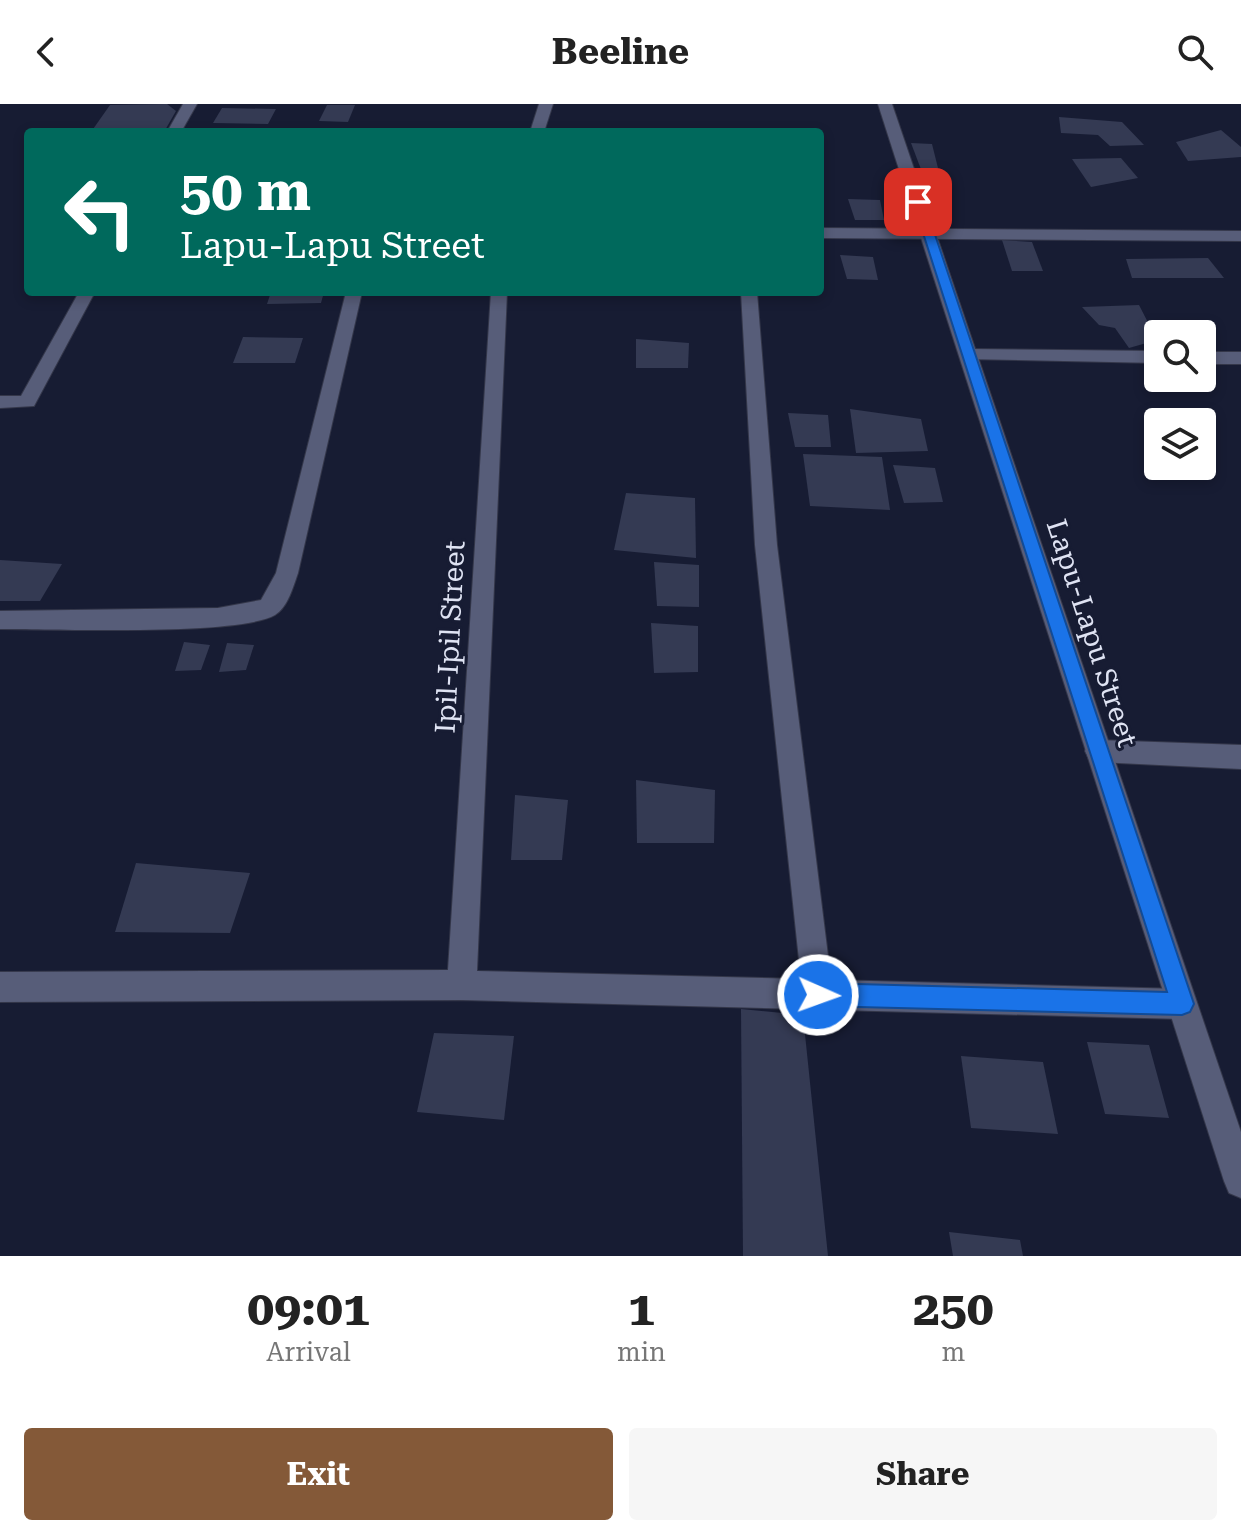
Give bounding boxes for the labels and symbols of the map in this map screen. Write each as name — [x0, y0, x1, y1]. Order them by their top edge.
pin — [884, 168, 952, 236]
street label: Lapu-Lapu Street — [1040, 515, 1144, 751]
street label: Ipil-Ipil Street — [428, 540, 472, 734]
position arrow — [776, 953, 860, 1037]

